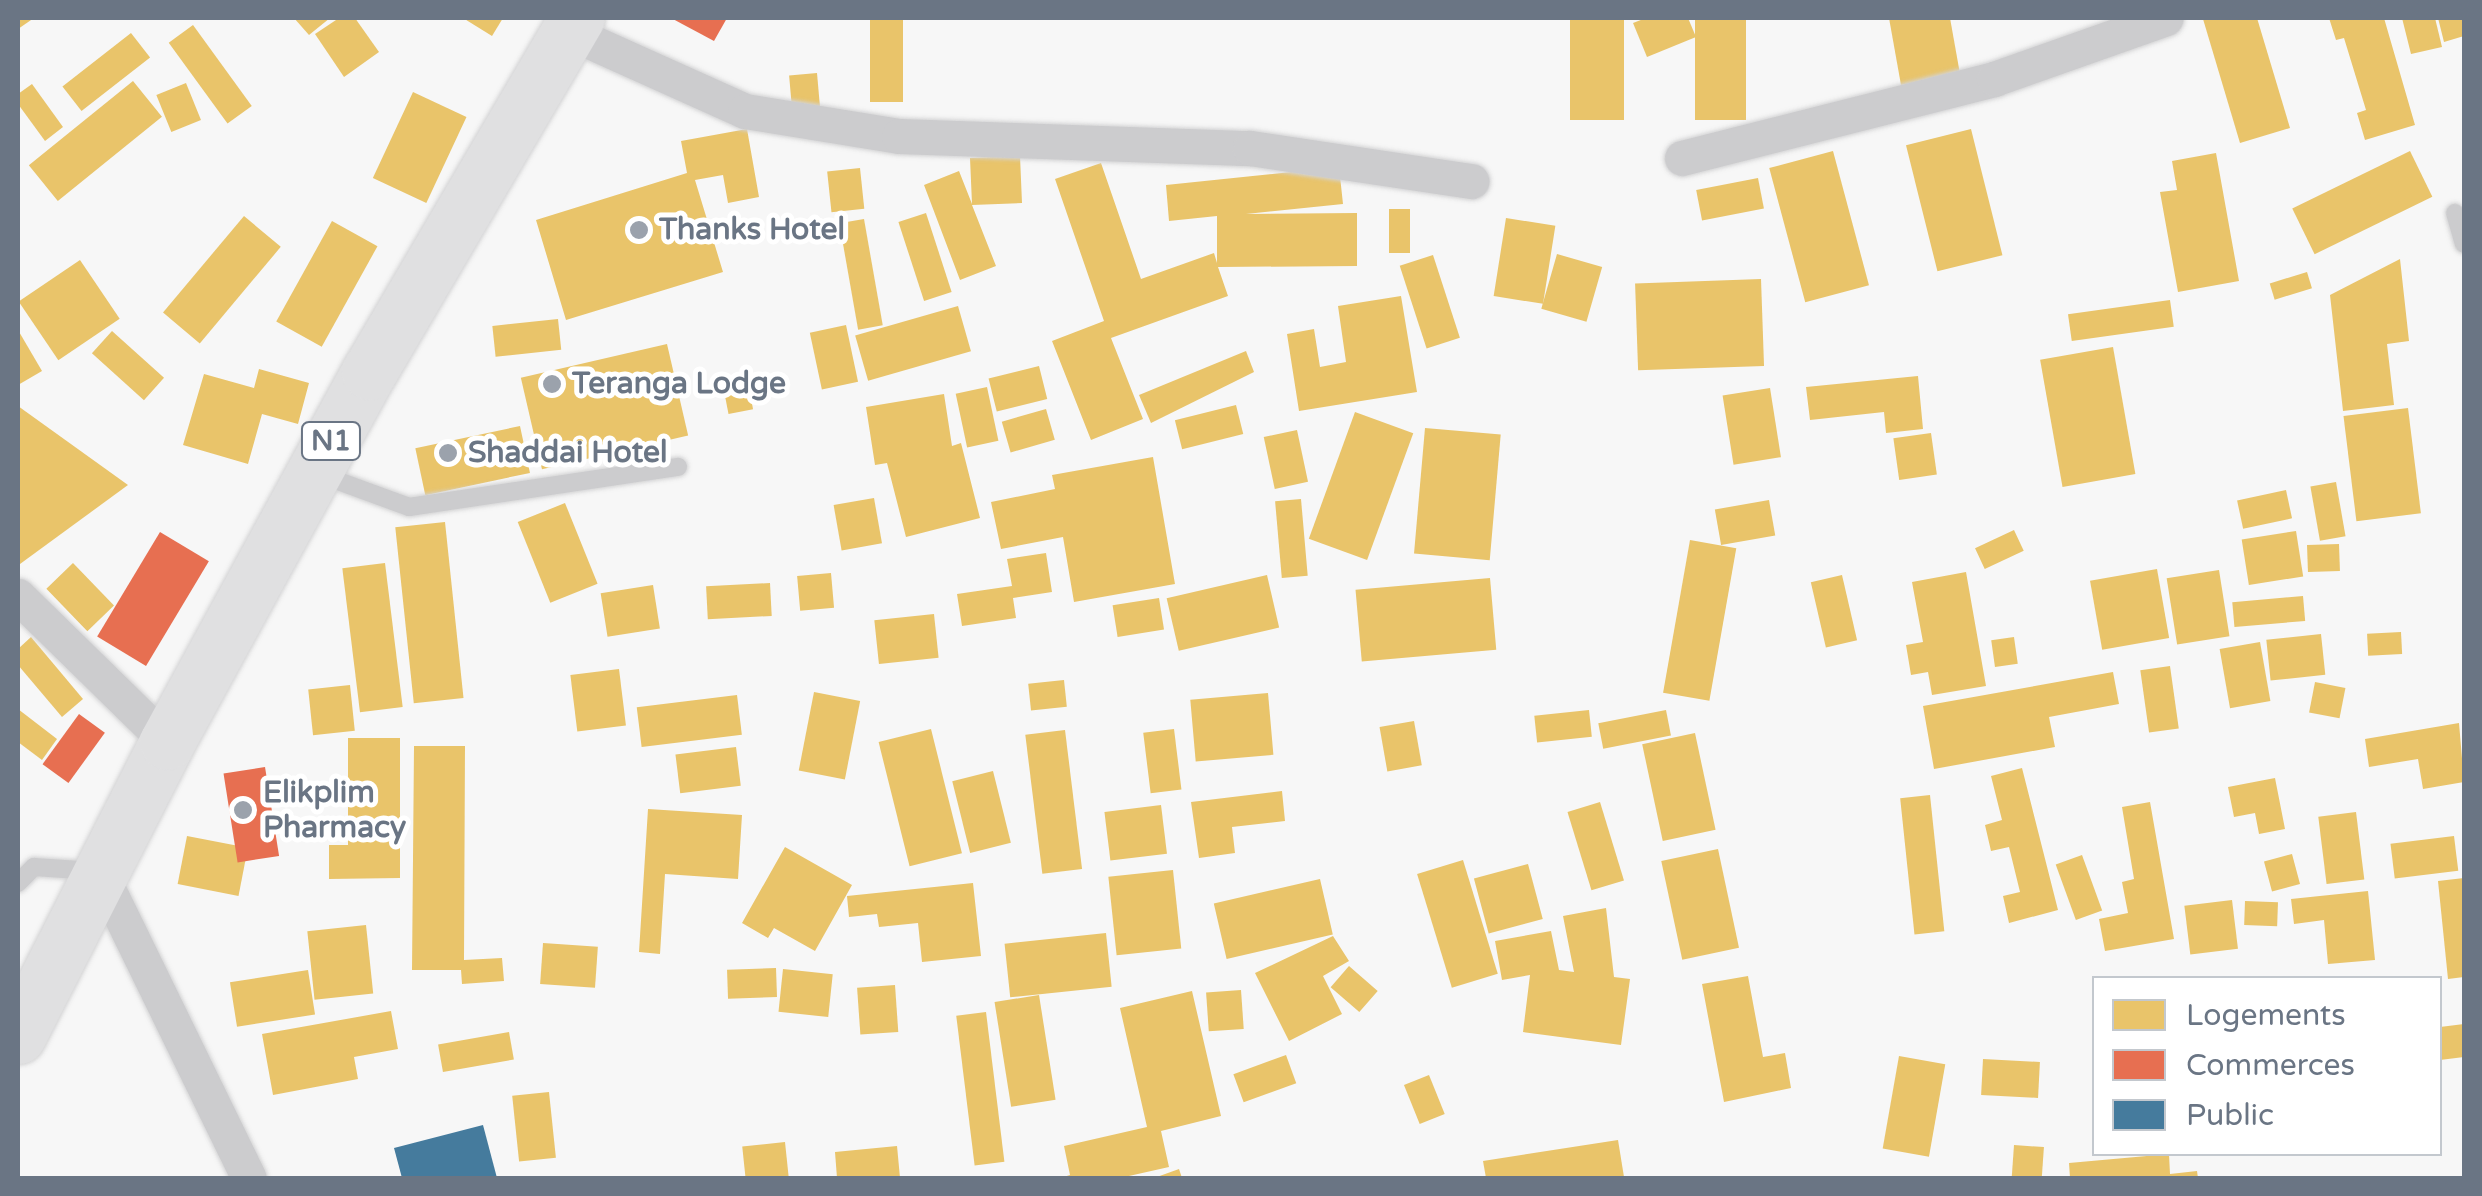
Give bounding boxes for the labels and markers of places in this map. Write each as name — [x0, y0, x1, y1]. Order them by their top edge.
place label: Thanks Hotel — [659, 212, 845, 248]
marker: Thanks Hotel — [628, 219, 650, 241]
place label: Teranga Lodge — [572, 366, 786, 402]
marker: Teranga Lodge — [541, 373, 563, 395]
place label: Shaddai Hotel — [468, 435, 667, 471]
marker: Shaddai Hotel — [437, 442, 459, 464]
place label: Elikplim Pharmacy — [263, 775, 406, 846]
marker: Elikplim Pharmacy — [232, 799, 254, 821]

